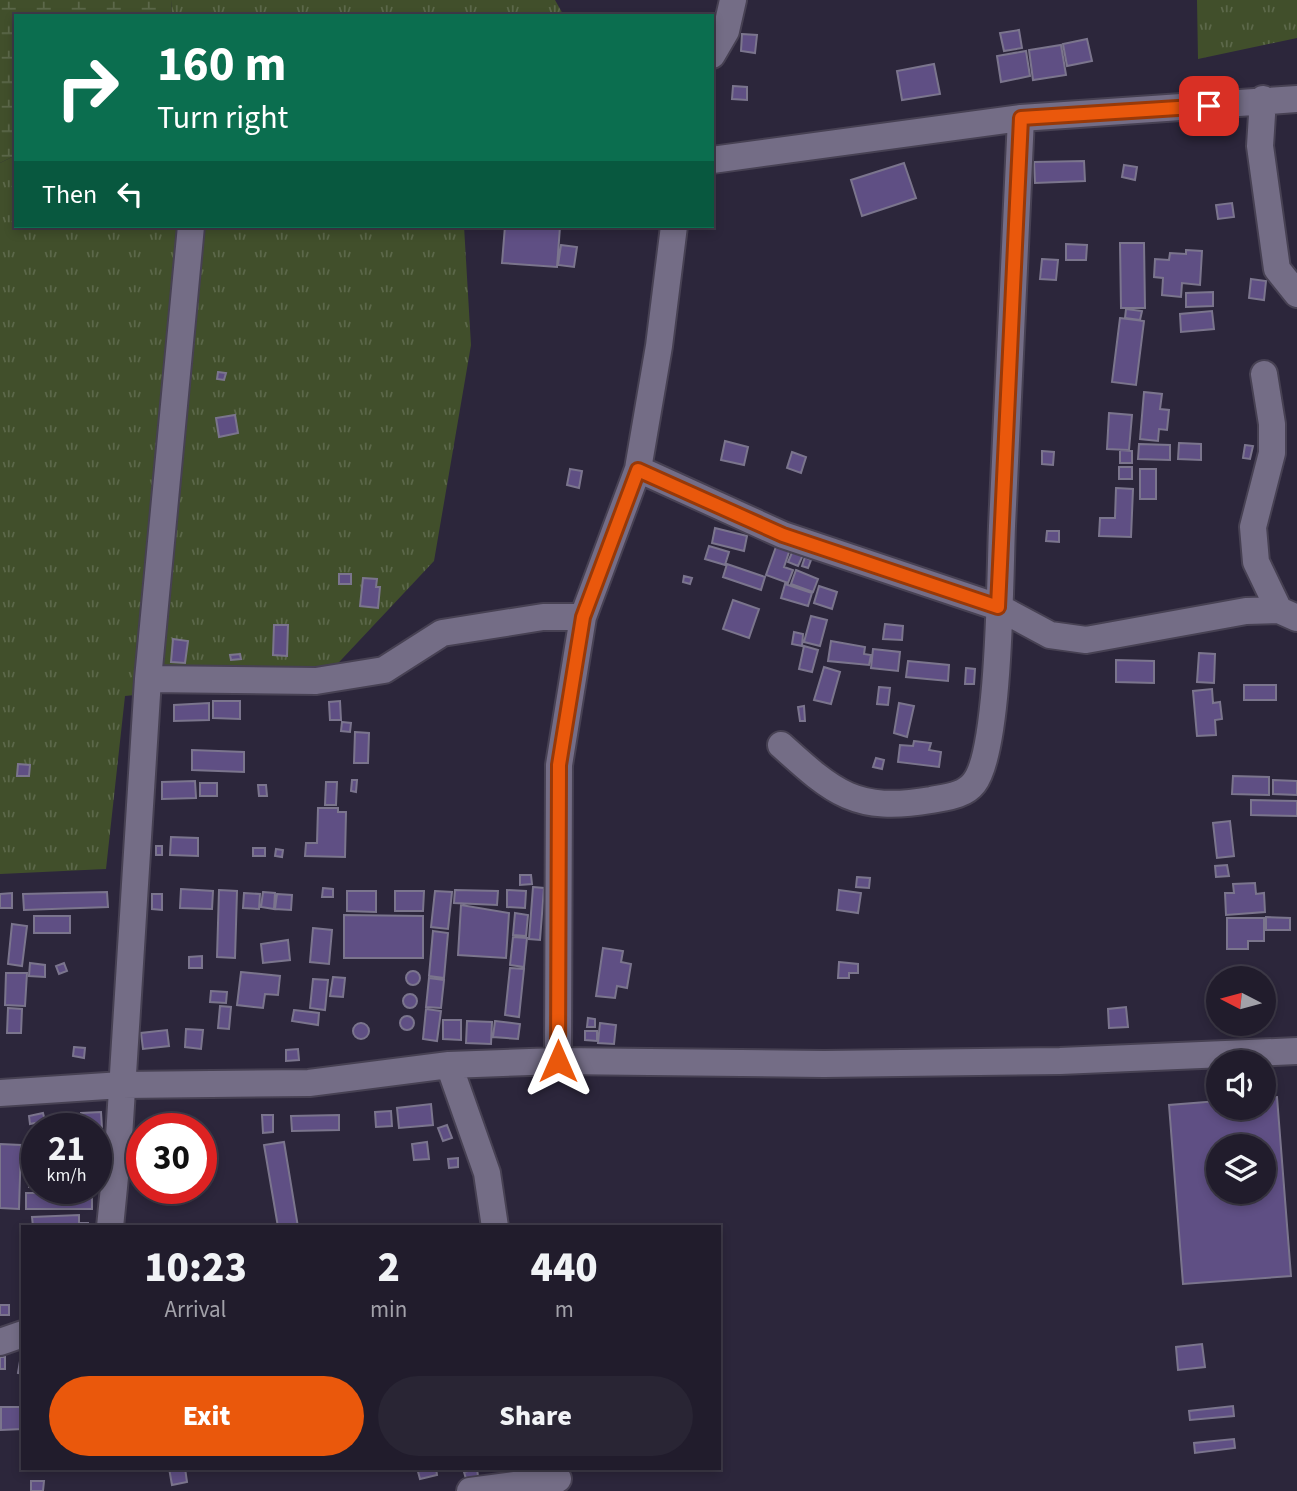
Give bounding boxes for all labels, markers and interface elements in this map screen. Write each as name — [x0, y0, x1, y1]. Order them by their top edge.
text: 160 m — [157, 30, 286, 100]
icon: right — [42, 42, 133, 133]
pin — [1179, 76, 1239, 136]
icon: arrive — [1190, 87, 1228, 125]
text: Turn right — [157, 95, 288, 141]
icon: left — [111, 175, 149, 213]
text: Then — [42, 176, 97, 213]
north arrow — [1206, 966, 1276, 1036]
map controls — [1206, 966, 1276, 1204]
position arrow — [521, 1024, 595, 1098]
button: sound — [1206, 1050, 1276, 1120]
speed limit sign: 30 — [126, 1113, 217, 1204]
text: 21 — [48, 1124, 85, 1174]
button: layers — [1206, 1134, 1276, 1204]
text: km/h — [47, 1163, 86, 1188]
text: 10:23 — [144, 1238, 247, 1298]
text: 2 — [377, 1238, 400, 1298]
text: 440 — [531, 1238, 598, 1298]
text: Arrival — [165, 1293, 226, 1326]
text: min — [370, 1293, 407, 1326]
text: m — [555, 1293, 574, 1326]
button: Exit — [49, 1376, 364, 1456]
button: Share — [378, 1376, 693, 1456]

